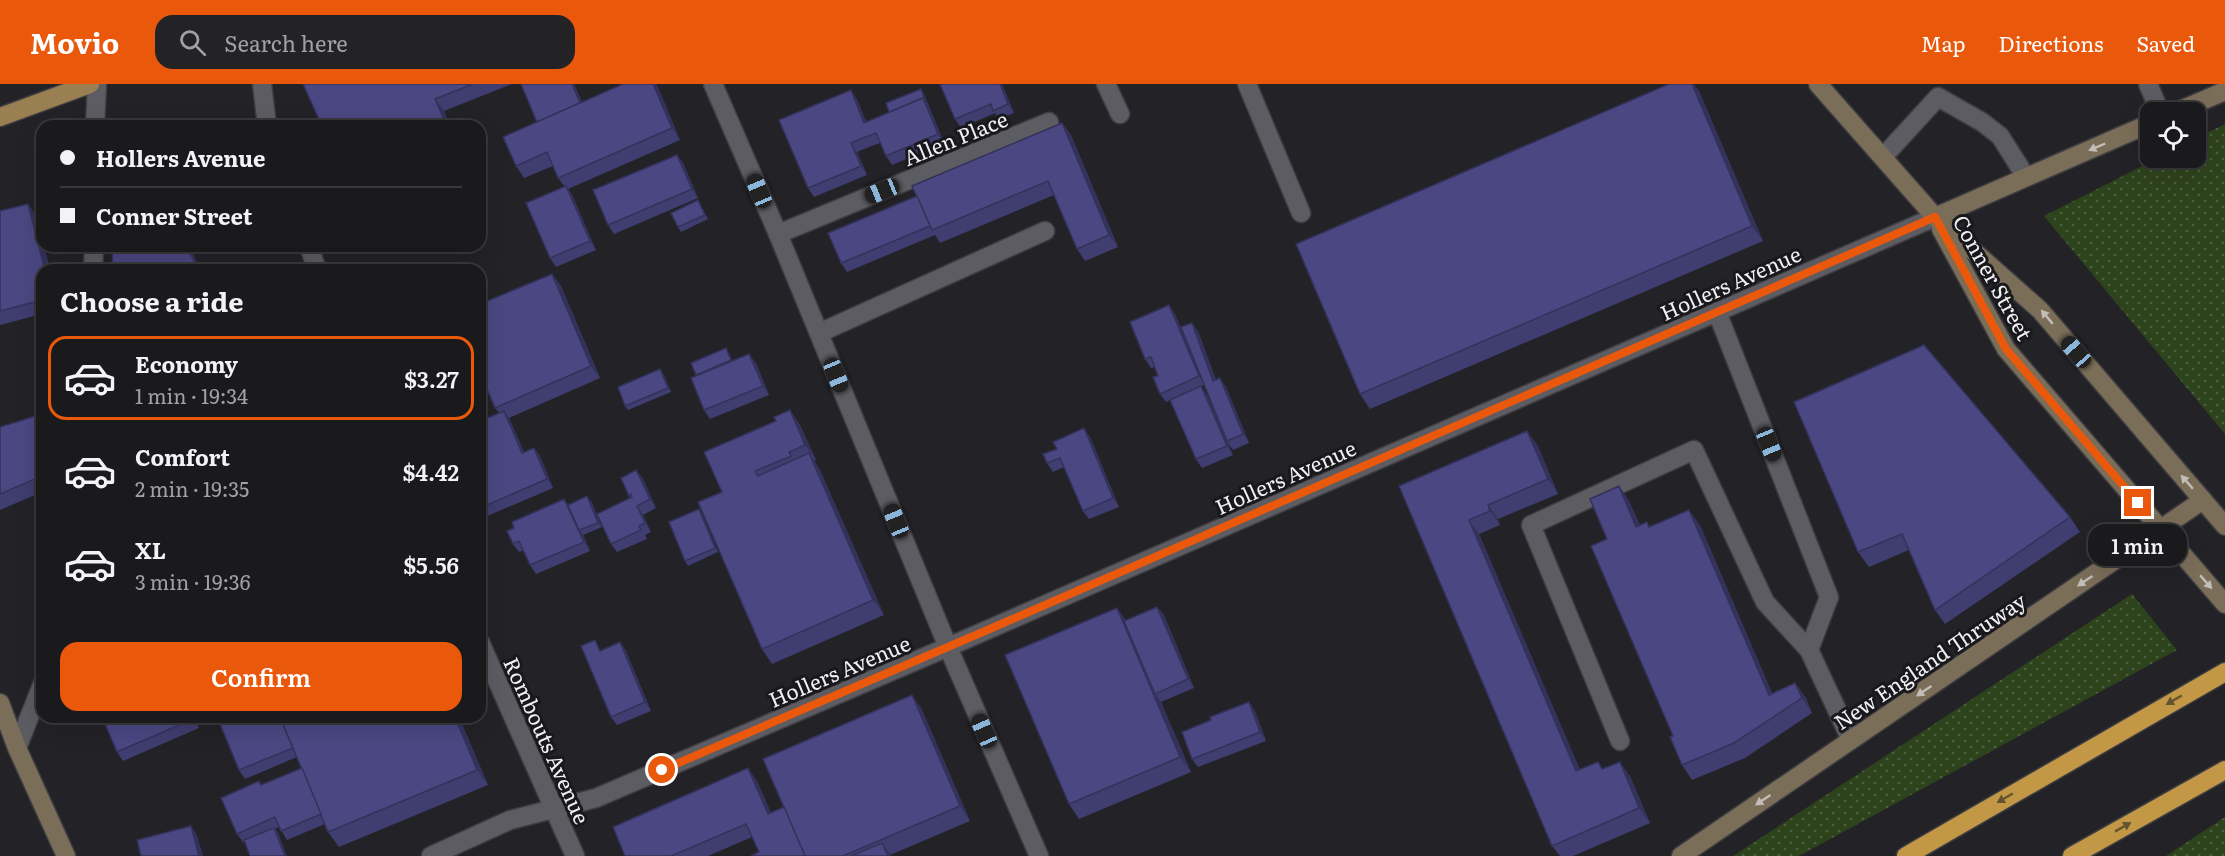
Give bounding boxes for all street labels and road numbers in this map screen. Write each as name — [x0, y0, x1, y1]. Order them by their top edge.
street label: Allen Place — [898, 102, 1012, 172]
street label: Conner Street — [1947, 209, 2042, 346]
street label: Hollers Avenue — [1655, 237, 1806, 327]
street label: Hollers Avenue — [1210, 431, 1361, 521]
street label: New England Thruway — [1827, 584, 2032, 736]
street label: Hollers Avenue — [763, 626, 915, 714]
street label: Rombouts Avenue — [497, 652, 599, 828]

